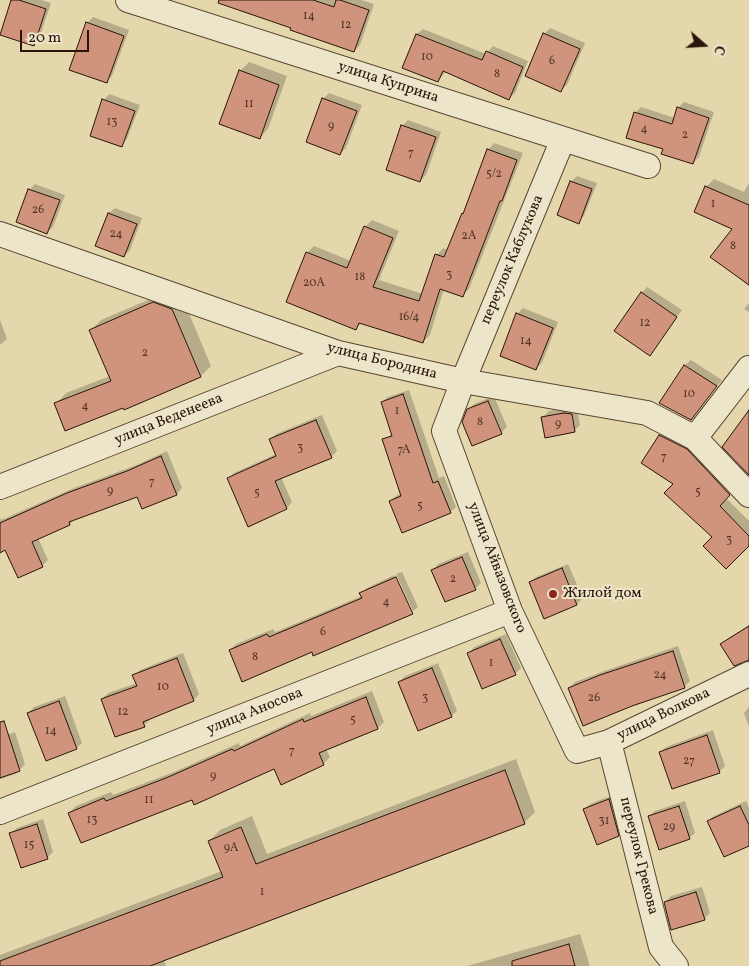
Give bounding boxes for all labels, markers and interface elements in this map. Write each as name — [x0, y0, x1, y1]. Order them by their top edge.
house number: 14 — [303, 10, 315, 24]
house number: 12 — [340, 19, 352, 33]
scale bar — [22, 20, 91, 52]
north arrow — [679, 20, 729, 70]
text: 20 m — [28, 28, 61, 49]
text: С — [708, 43, 729, 57]
house number: 10 — [421, 51, 433, 65]
house number: 6 — [549, 55, 555, 69]
street label: улица Куприна — [335, 58, 441, 108]
house number: 8 — [494, 68, 500, 82]
house number: 11 — [244, 98, 254, 112]
house number: 13 — [107, 116, 117, 130]
house number: 9 — [328, 120, 334, 134]
house number: 4 — [640, 123, 648, 137]
house number: 2 — [682, 129, 688, 143]
house number: 7 — [408, 147, 414, 161]
house number: 5/2 — [486, 168, 502, 182]
street label: переулок Каблукова — [478, 193, 548, 327]
house number: 1 — [711, 198, 715, 212]
house number: 26 — [32, 204, 44, 218]
house number: 24 — [109, 228, 123, 242]
house number: 2А — [462, 230, 476, 244]
house number: 8 — [730, 240, 736, 254]
house number: 3 — [446, 269, 452, 283]
house number: 18 — [355, 271, 365, 285]
house number: 20А — [303, 277, 325, 291]
house number: 16/4 — [399, 311, 419, 325]
house number: 12 — [639, 317, 651, 331]
house number: 14 — [520, 335, 532, 349]
street label: улица Бородина — [325, 340, 439, 384]
house number: 2 — [142, 347, 148, 361]
house number: 10 — [683, 388, 695, 402]
street label: улица Веденеева — [112, 390, 226, 450]
house number: 4 — [81, 400, 89, 414]
house number: 1 — [395, 405, 399, 419]
house number: 8 — [477, 416, 483, 430]
house number: 9 — [555, 418, 561, 432]
house number: 3 — [297, 442, 303, 456]
house number: 7А — [397, 444, 411, 458]
house number: 7 — [661, 451, 667, 465]
house number: 7 — [149, 476, 155, 490]
house number: 9 — [107, 485, 113, 499]
house number: 5 — [695, 486, 701, 500]
house number: 5 — [254, 487, 260, 501]
house number: 5 — [417, 500, 423, 514]
street label: улица Айвазовского — [463, 500, 529, 636]
house number: 3 — [726, 534, 732, 548]
house number: 2 — [450, 573, 456, 587]
place label: Жилой дом — [563, 585, 642, 603]
marker: Жилой дом — [547, 588, 559, 600]
house number: 4 — [382, 596, 390, 610]
house number: 6 — [320, 626, 326, 640]
house number: 8 — [252, 651, 258, 665]
house number: 1 — [489, 657, 493, 671]
house number: 24 — [653, 669, 667, 683]
house number: 10 — [157, 681, 169, 695]
street label: улица Аносова — [204, 685, 306, 739]
street label: улица Волкова — [615, 685, 713, 745]
house number: 3 — [422, 692, 428, 706]
house number: 26 — [588, 692, 600, 706]
house number: 12 — [117, 706, 129, 720]
house number: 5 — [350, 714, 356, 728]
house number: 14 — [45, 725, 57, 739]
house number: 7 — [289, 745, 295, 759]
house number: 27 — [683, 755, 695, 769]
house number: 9 — [210, 770, 216, 784]
house number: 11 — [144, 794, 154, 808]
street label: переулок Грекова — [615, 795, 661, 917]
house number: 13 — [87, 814, 97, 828]
house number: 31 — [599, 815, 609, 829]
house number: 29 — [663, 821, 675, 835]
house number: 15 — [24, 839, 34, 853]
house number: 9А — [224, 842, 238, 856]
house number: 1 — [260, 886, 264, 900]

